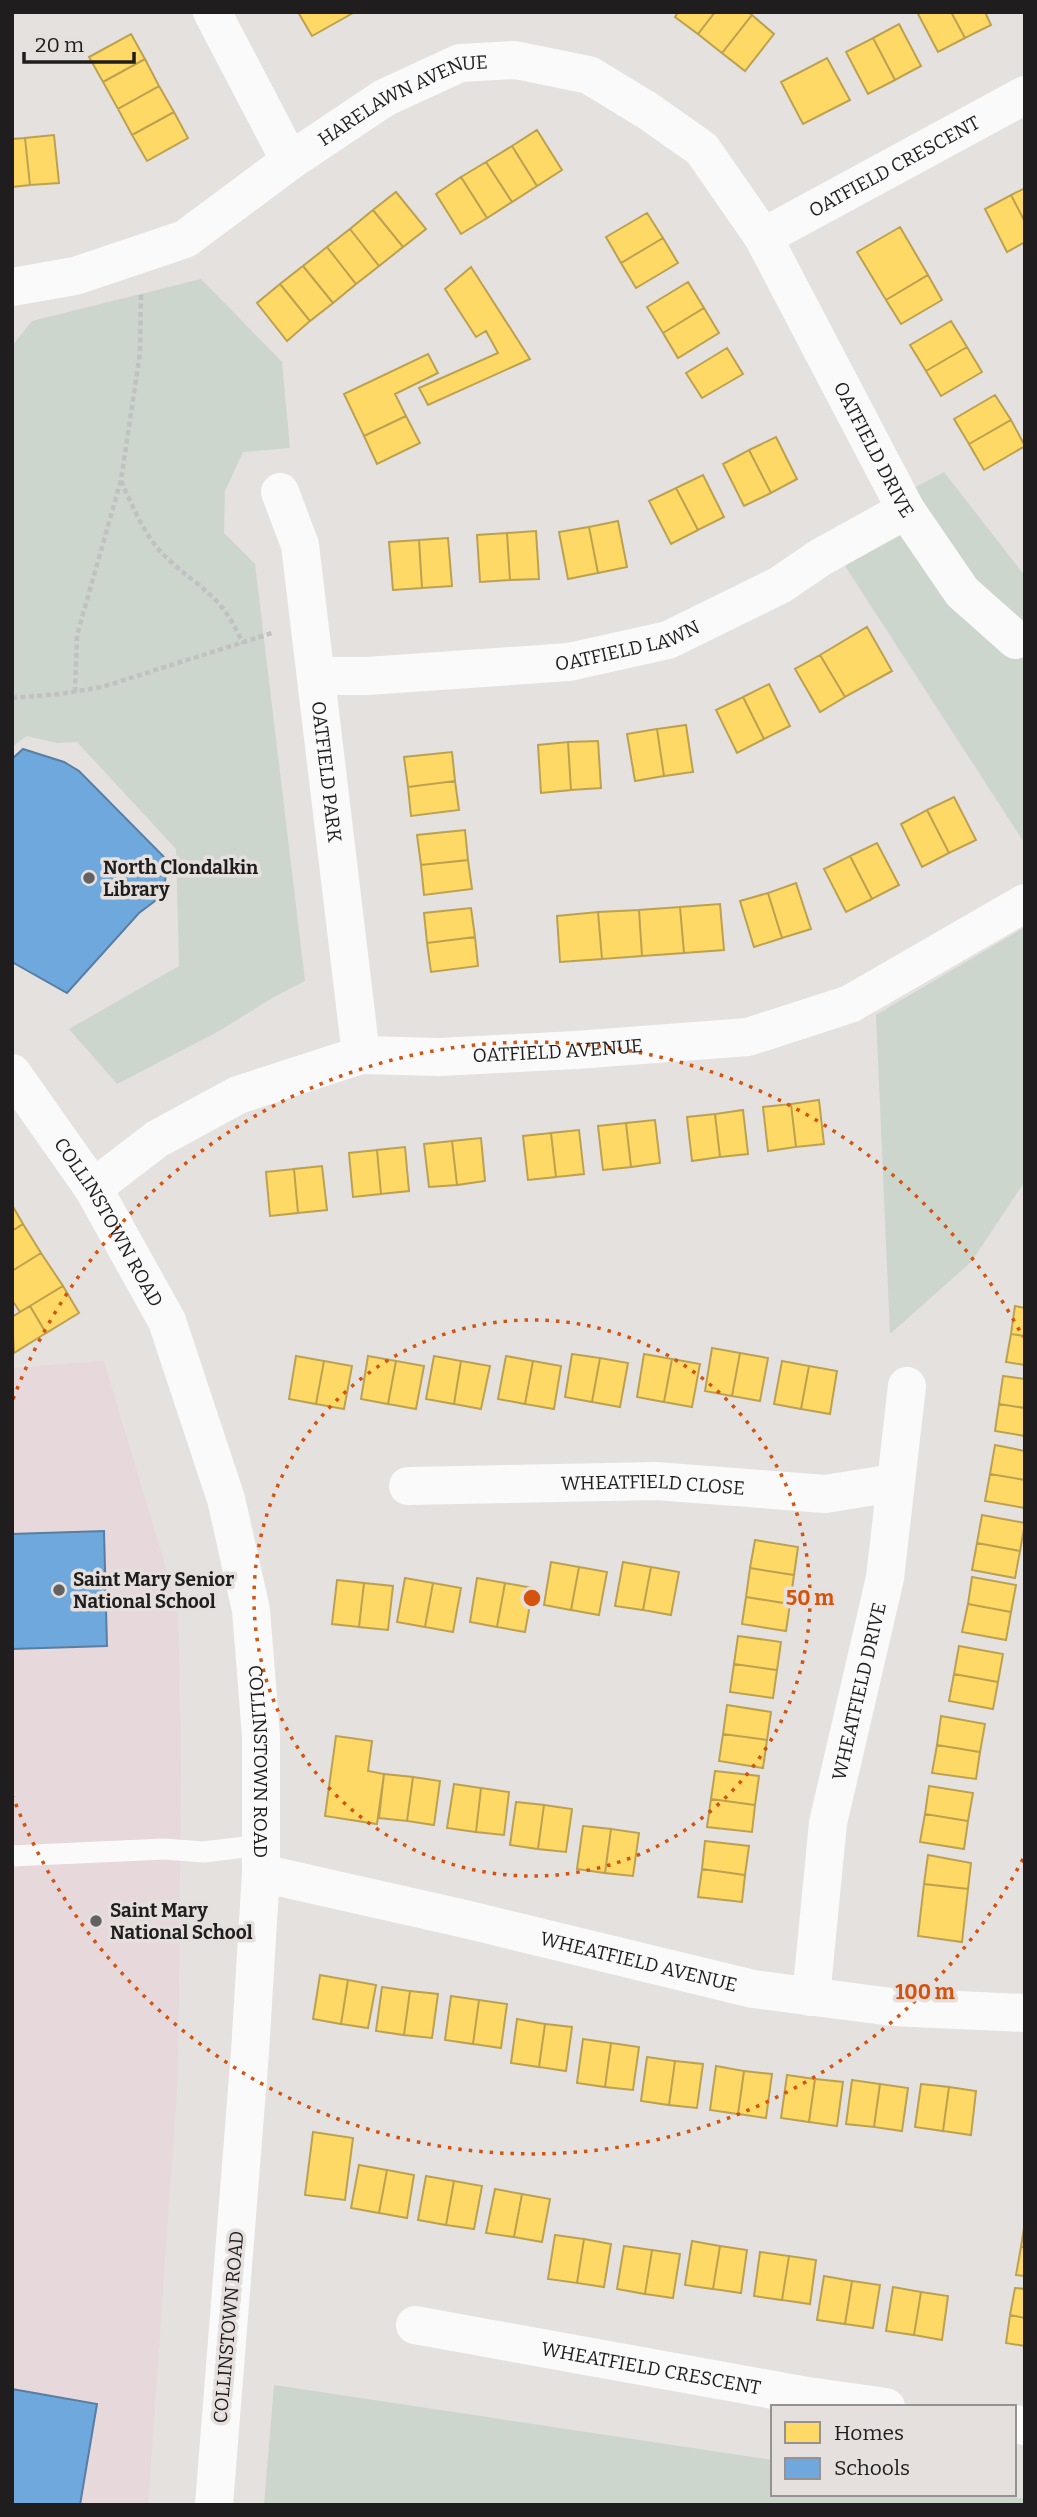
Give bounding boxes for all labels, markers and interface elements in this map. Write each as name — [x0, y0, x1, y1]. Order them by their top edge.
scale bar — [24, 21, 135, 65]
text: 20 m — [35, 32, 84, 58]
street label: HARELAWN AVENUE — [314, 51, 488, 151]
street label: OATFIELD CRESCENT — [805, 111, 984, 222]
street label: OATFIELD DRIVE — [829, 378, 919, 522]
street label: OATFIELD LAWN — [554, 615, 703, 675]
street label: OATFIELD PARK — [307, 700, 347, 844]
place label: North Clondalkin Library — [103, 856, 259, 901]
marker: North Clondalkin Library — [81, 870, 97, 886]
street label: OATFIELD AVENUE — [472, 1034, 643, 1067]
street label: COLLINSTOWN ROAD — [49, 1133, 168, 1311]
street label: WHEATFIELD CLOSE — [561, 1470, 746, 1500]
place label: Saint Mary Senior National School — [73, 1568, 234, 1613]
marker: Saint Mary Senior National School — [51, 1582, 67, 1598]
text: 50 m — [786, 1585, 834, 1611]
centre of rings — [520, 1586, 544, 1610]
street label: WHEATFIELD DRIVE — [827, 1600, 891, 1783]
street label: COLLINSTOWN ROAD — [243, 1664, 272, 1858]
place label: Saint Mary National School — [110, 1899, 253, 1944]
marker: Saint Mary National School — [88, 1913, 104, 1929]
street label: WHEATFIELD AVENUE — [538, 1927, 740, 1997]
text: 100 m — [895, 1979, 955, 2005]
street label: COLLINSTOWN ROAD — [209, 2230, 248, 2424]
street label: WHEATFIELD CRESCENT — [539, 2337, 763, 2400]
legend — [771, 2405, 1016, 2496]
text: Homes — [834, 2420, 904, 2446]
text: Schools — [834, 2455, 910, 2481]

